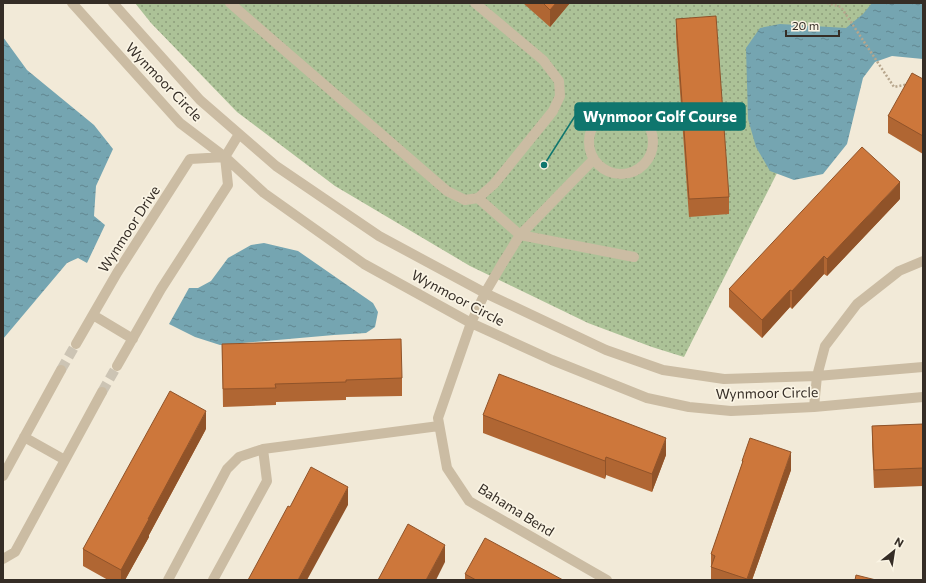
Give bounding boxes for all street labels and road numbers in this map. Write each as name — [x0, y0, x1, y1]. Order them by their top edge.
street label: Wynmoor Circle — [123, 39, 206, 125]
street label: Wynmoor Drive — [94, 182, 163, 275]
street label: Wynmoor Circle — [409, 266, 508, 329]
street label: Wynmoor Circle — [715, 383, 818, 402]
street label: Bahama Bend — [475, 479, 557, 540]

